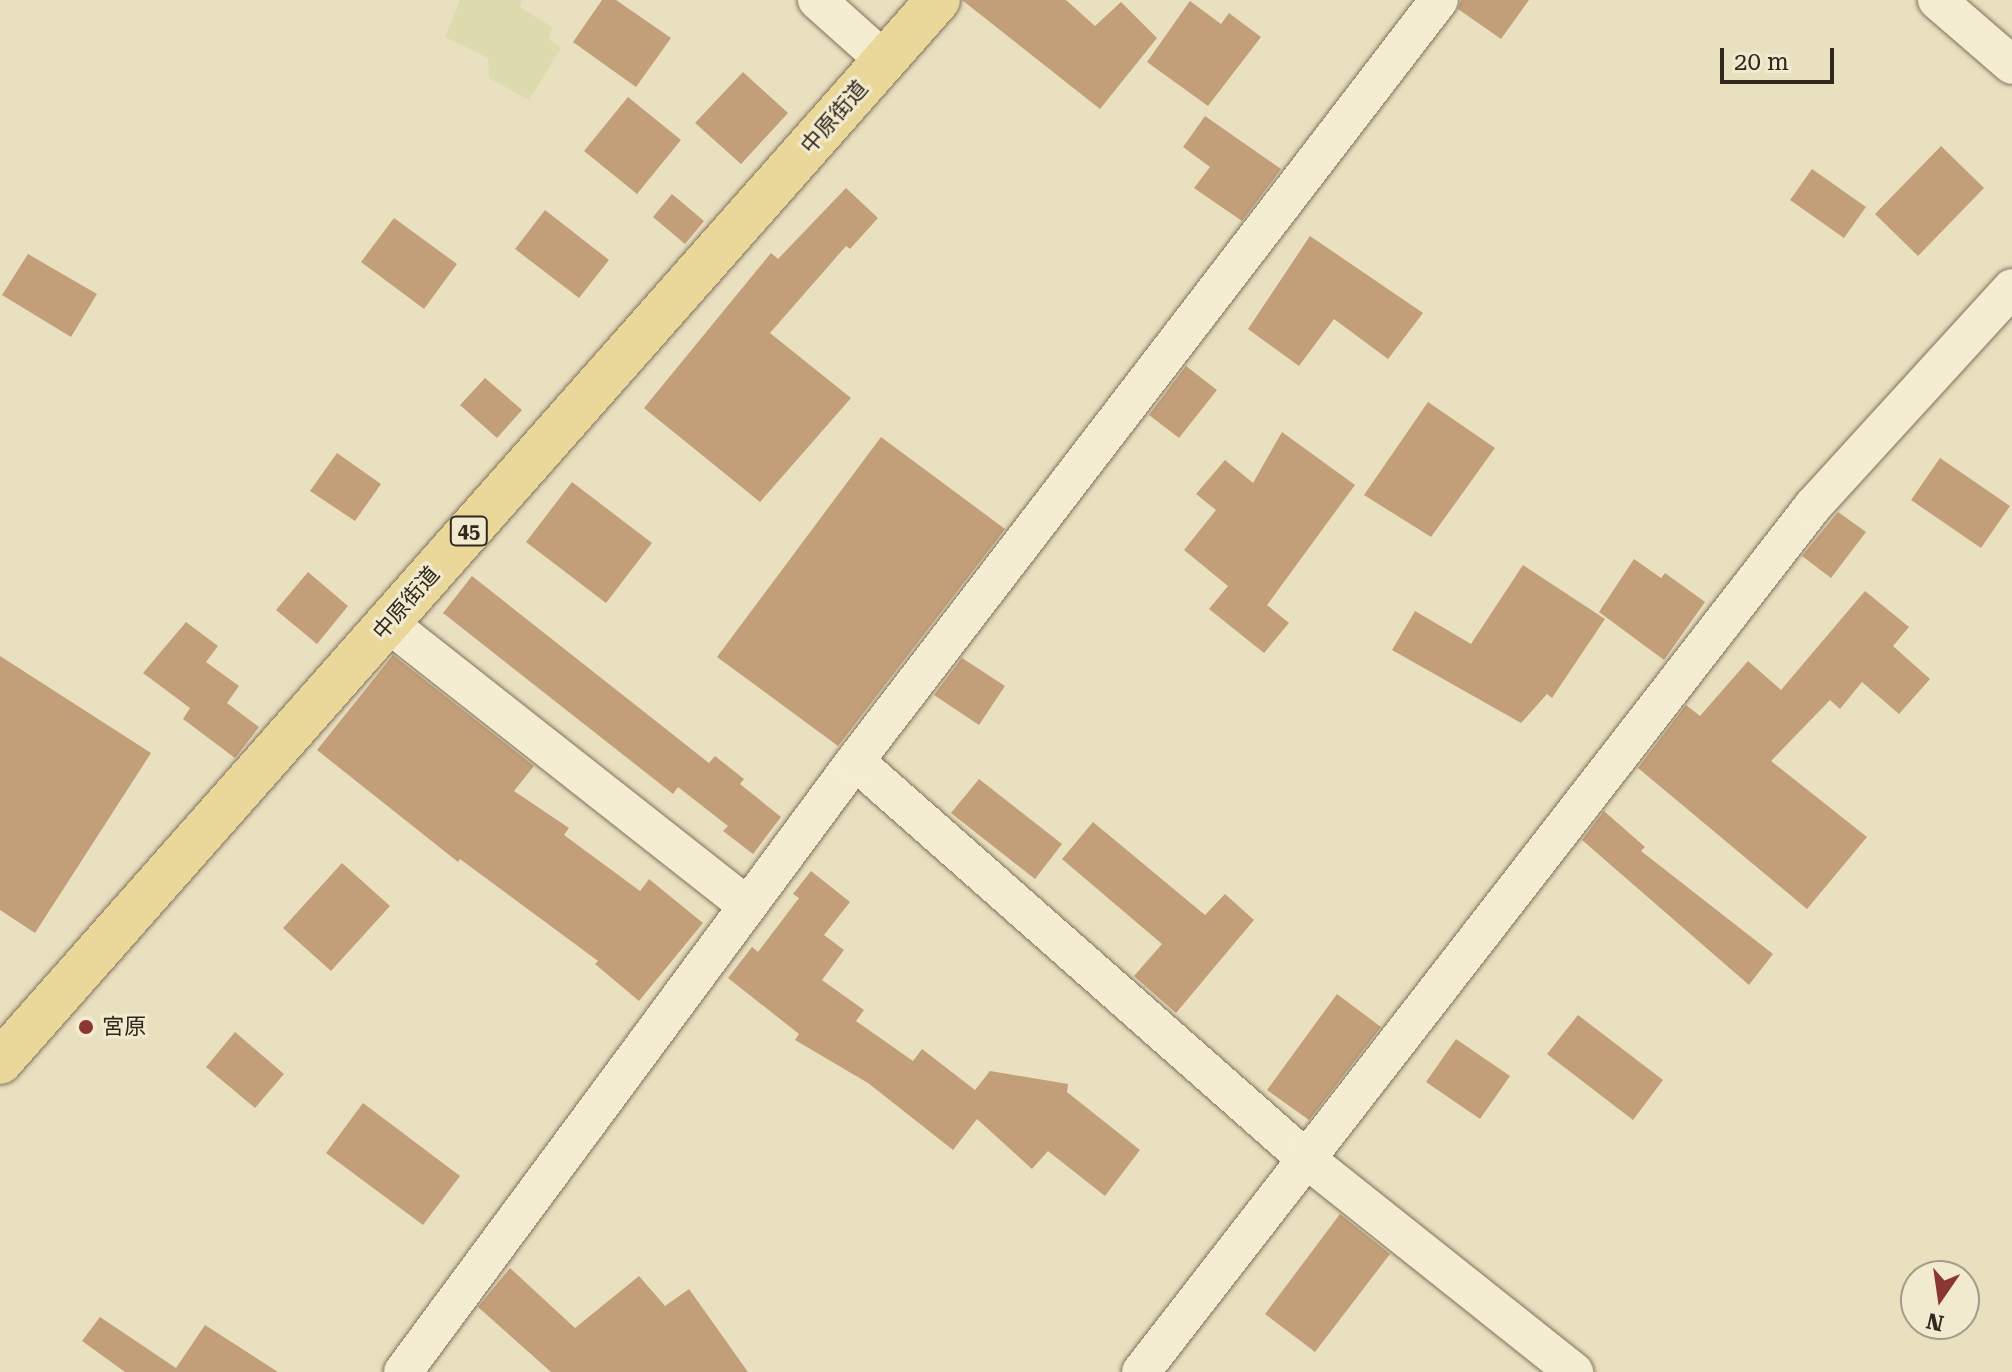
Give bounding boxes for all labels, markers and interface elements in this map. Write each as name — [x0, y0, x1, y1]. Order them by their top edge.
scale bar — [1724, 32, 1838, 82]
text: 20 m — [1734, 48, 1789, 76]
street label: 中原街道 — [795, 75, 873, 159]
road number: 45 — [449, 515, 489, 547]
street label: 中原街道 — [367, 561, 445, 645]
place label: 宮原 — [102, 1014, 146, 1040]
marker: 宮原 — [77, 1018, 95, 1036]
north arrow — [1900, 1260, 1980, 1340]
text: N — [1924, 1308, 1946, 1336]

